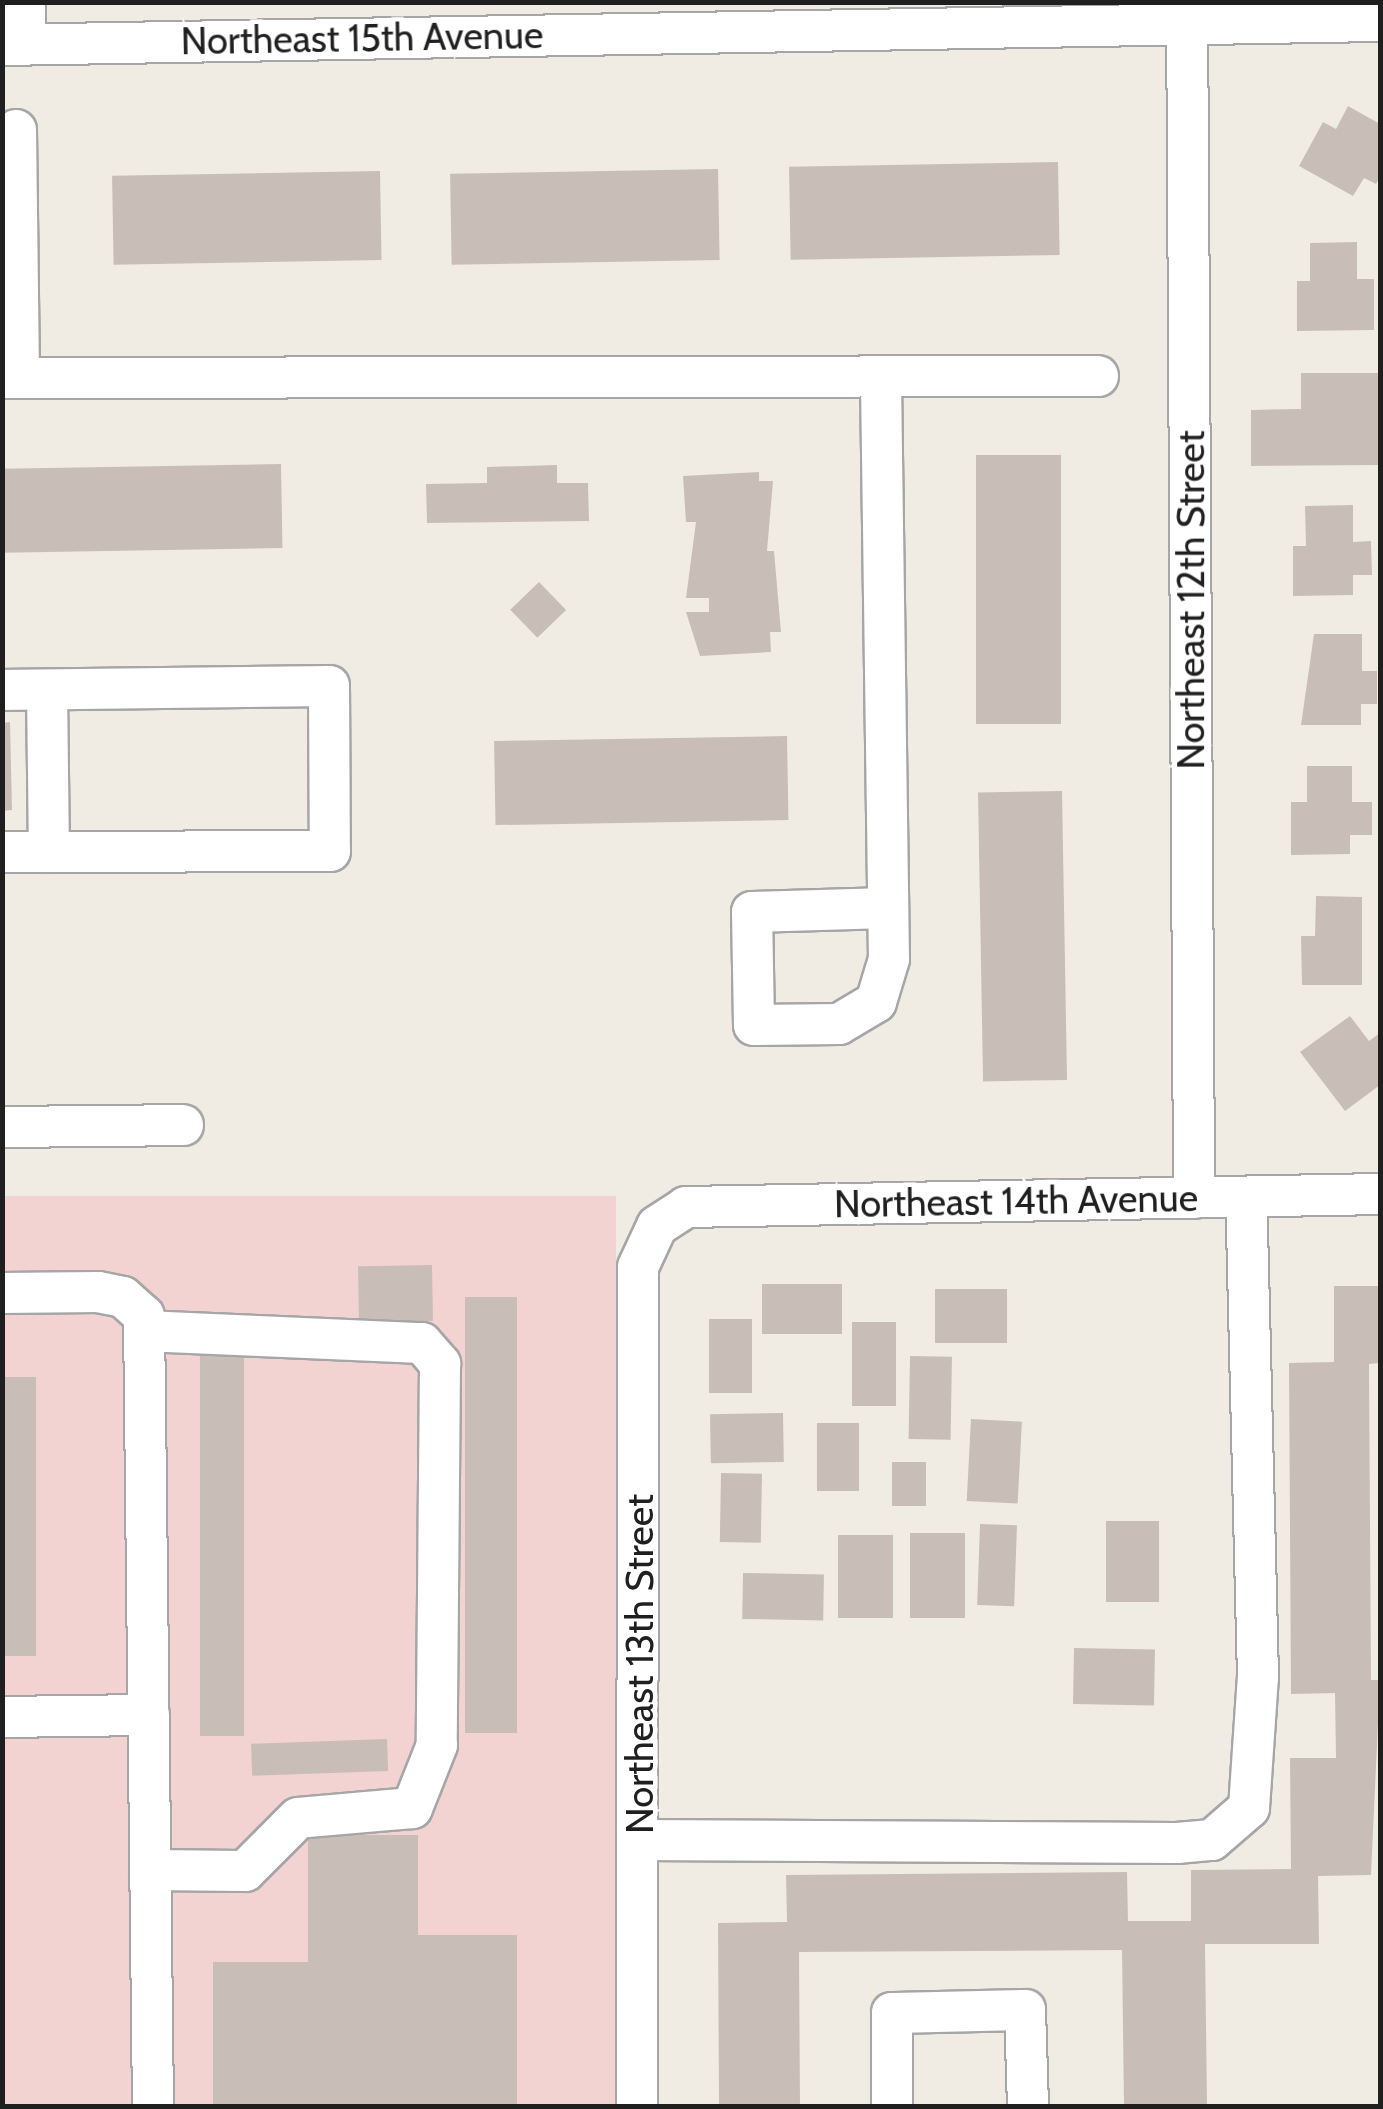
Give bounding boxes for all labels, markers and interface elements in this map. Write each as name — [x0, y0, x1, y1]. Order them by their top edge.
street label: Northeast 15th Avenue — [180, 12, 544, 64]
street label: Northeast 12th Street — [1168, 430, 1214, 770]
street label: Northeast 14th Avenue — [834, 1175, 1198, 1227]
street label: Northeast 13th Street — [617, 1494, 663, 1834]

